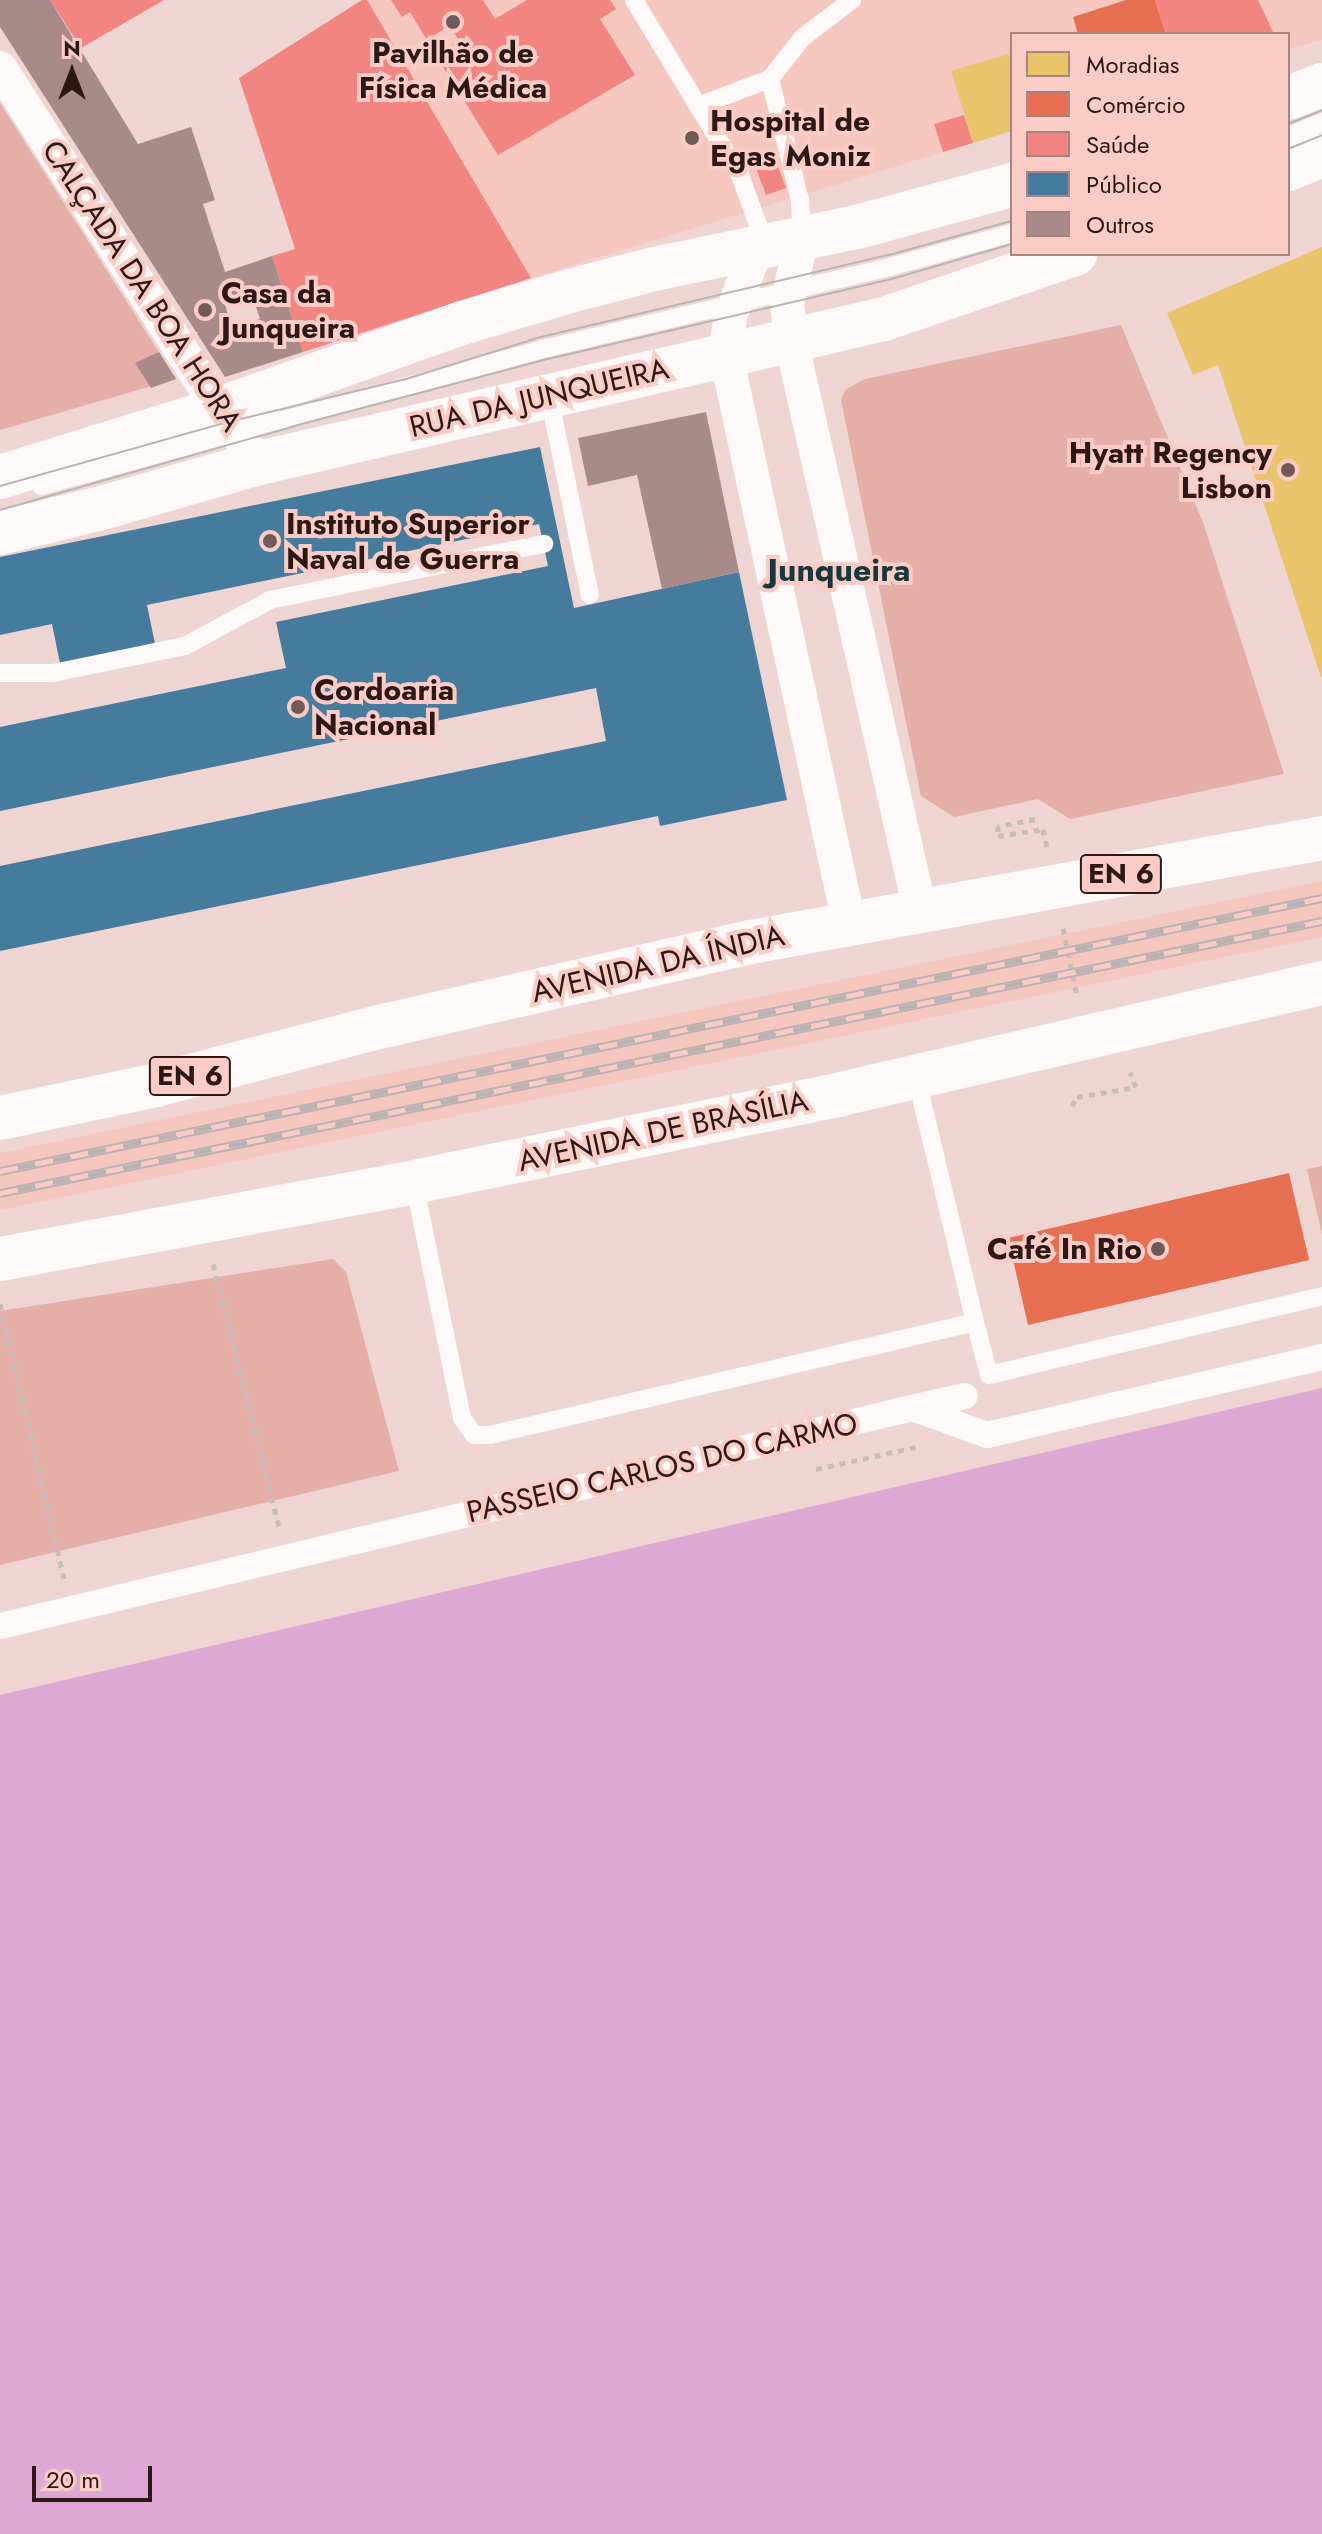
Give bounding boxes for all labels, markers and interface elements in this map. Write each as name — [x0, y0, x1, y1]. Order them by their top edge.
marker: Pavilhão de Física Médica — [444, 13, 462, 31]
north arrow — [32, 32, 112, 112]
text: N — [63, 32, 81, 64]
legend — [1010, 32, 1290, 256]
place label: Pavilhão de Física Médica — [359, 35, 547, 106]
text: Moradias — [1086, 47, 1179, 82]
text: Comércio — [1086, 87, 1185, 122]
place label: Hospital de Egas Moniz — [710, 103, 871, 174]
marker: Hospital de Egas Moniz — [681, 127, 703, 149]
text: Saúde — [1086, 127, 1149, 162]
street label: CALÇADA DA BOA HORA — [34, 134, 250, 438]
text: Público — [1086, 167, 1162, 202]
text: Outros — [1086, 207, 1154, 242]
place label: Casa da Junqueira — [221, 275, 355, 346]
marker: Casa da Junqueira — [196, 301, 214, 319]
street label: RUA DA JUNQUEIRA — [406, 351, 672, 445]
place label: Hyatt Regency Lisbon — [1069, 435, 1272, 506]
marker: Hyatt Regency Lisbon — [1279, 461, 1297, 479]
place label: Instituto Superior Naval de Guerra — [286, 506, 530, 576]
marker: Instituto Superior Naval de Guerra — [261, 532, 279, 550]
district label: Junqueira — [767, 551, 911, 589]
place label: Cordoaria Nacional — [314, 672, 454, 742]
marker: Cordoaria Nacional — [289, 698, 307, 716]
road number: EN 6 — [1079, 850, 1163, 898]
street label: AVENIDA DA ÍNDIA — [528, 917, 788, 1011]
road number: EN 6 — [148, 1052, 232, 1100]
street label: AVENIDA DE BRASÍLIA — [515, 1083, 811, 1179]
place label: Café In Rio — [987, 1231, 1142, 1267]
marker: Café In Rio — [1149, 1240, 1167, 1258]
street label: PASSEIO CARLOS DO CARMO — [463, 1405, 861, 1531]
scale bar — [36, 2450, 156, 2500]
text: 20 m — [46, 2462, 100, 2497]

